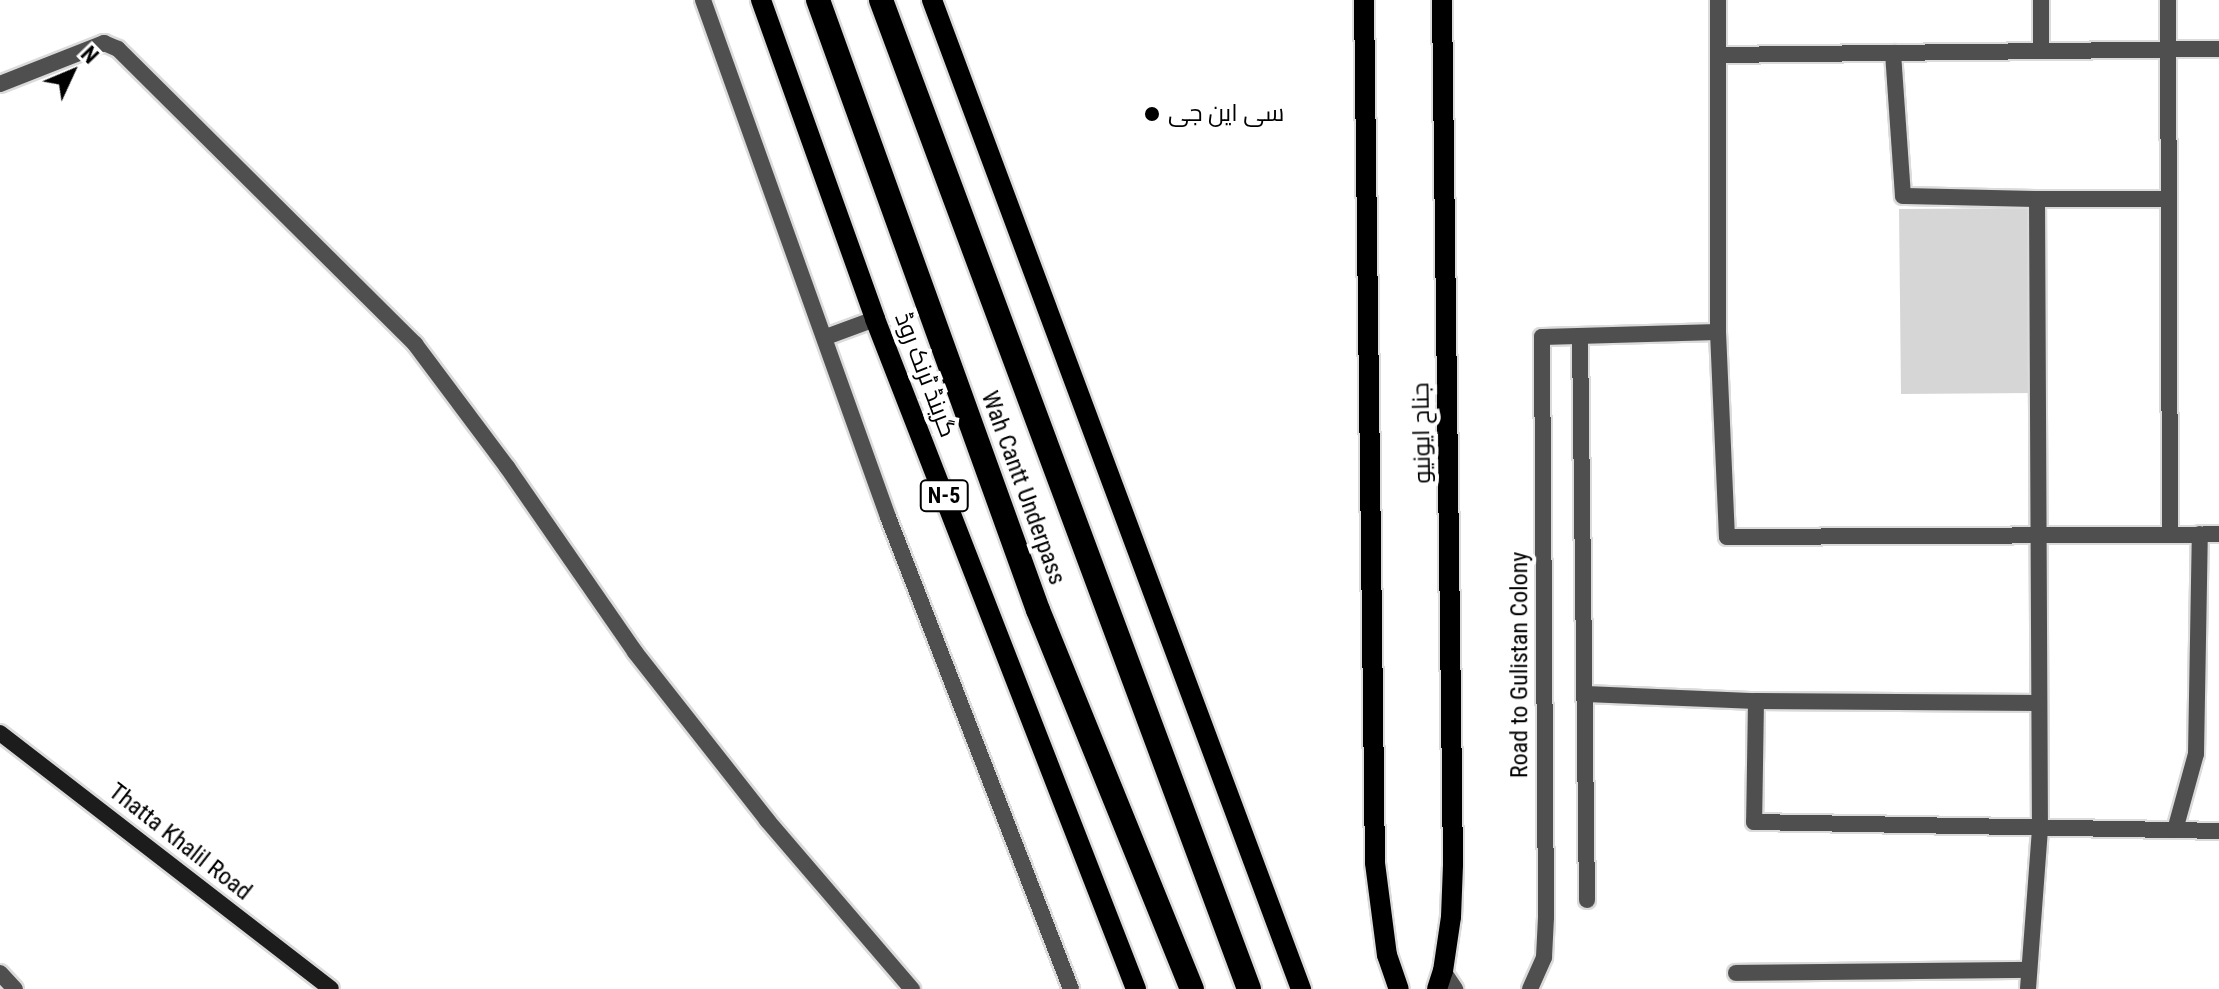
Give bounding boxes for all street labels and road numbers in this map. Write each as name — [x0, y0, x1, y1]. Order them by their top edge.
street label: گرینڈ ٹرنک روڈ — [888, 309, 962, 441]
street label: جناح ایونیو — [1407, 382, 1437, 484]
street label: Wah Cantt Underpass — [975, 387, 1071, 589]
road number: N-5 — [918, 478, 970, 514]
street label: Road to Gulistan Colony — [1506, 552, 1534, 778]
street label: Thatta Khalil Road — [103, 777, 257, 907]

